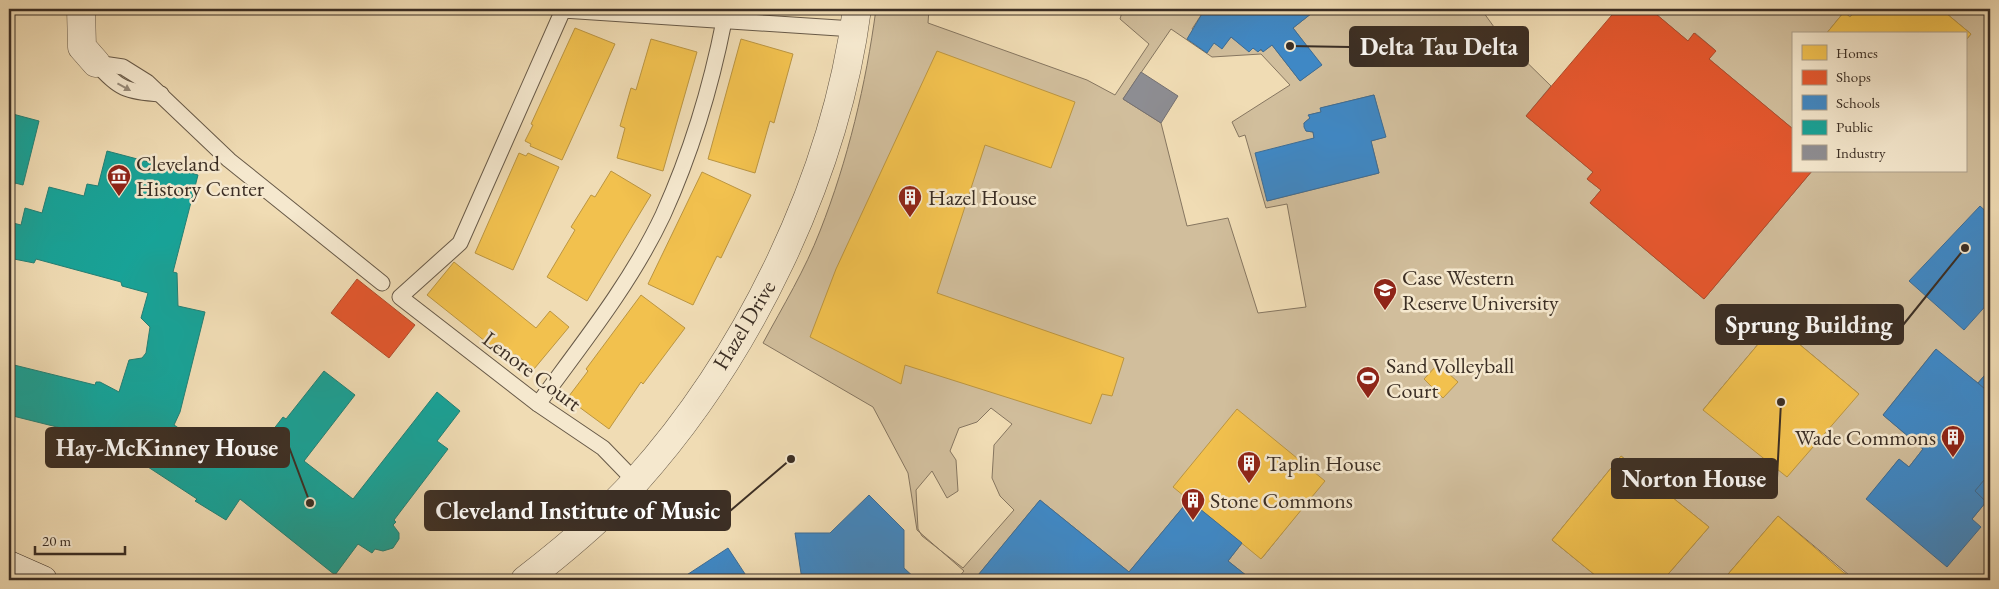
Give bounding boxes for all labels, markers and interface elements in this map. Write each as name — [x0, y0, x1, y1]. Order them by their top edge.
callout: Delta Tau Delta — [1350, 27, 1528, 66]
text: Delta Tau Delta — [1360, 31, 1518, 62]
legend — [1792, 32, 1966, 172]
text: Homes — [1836, 43, 1878, 62]
text: Shops — [1836, 67, 1871, 86]
one-way arrow — [117, 83, 131, 92]
text: Schools — [1836, 93, 1880, 112]
text: Public — [1836, 117, 1873, 136]
text: Industry — [1836, 143, 1886, 162]
place label: Cleveland History Center — [136, 149, 265, 203]
museum icon: Cleveland History Center — [106, 163, 132, 197]
place label: Hazel House — [928, 183, 1037, 212]
building icon: Hazel House — [897, 184, 923, 218]
place label: Case Western Reserve University — [1402, 263, 1559, 317]
street label: Hazel Drive — [706, 274, 782, 375]
school or university icon: Case Western Reserve University — [1372, 277, 1398, 311]
callout: Sprung Building — [1716, 305, 1903, 344]
text: Sprung Building — [1725, 309, 1894, 341]
street label: Lenore Court — [477, 324, 587, 418]
place label: Sand Volleyball Court — [1386, 351, 1514, 405]
sports icon: Sand Volleyball Court — [1355, 365, 1381, 399]
place label: Wade Commons — [1795, 423, 1936, 452]
building icon: Wade Commons — [1940, 424, 1966, 458]
callout: Hay-McKinney House — [46, 428, 289, 467]
text: Hay-McKinney House — [56, 432, 278, 464]
place label: Taplin House — [1266, 449, 1381, 478]
building icon: Taplin House — [1236, 450, 1262, 484]
callout: Norton House — [1612, 459, 1777, 498]
text: Norton House — [1622, 463, 1766, 494]
place label: Stone Commons — [1210, 486, 1353, 515]
building icon: Stone Commons — [1180, 487, 1206, 521]
callout: Cleveland Institute of Music — [425, 491, 730, 530]
text: Cleveland Institute of Music — [436, 495, 721, 526]
scale bar — [35, 524, 125, 556]
text: 20 m — [42, 531, 71, 550]

